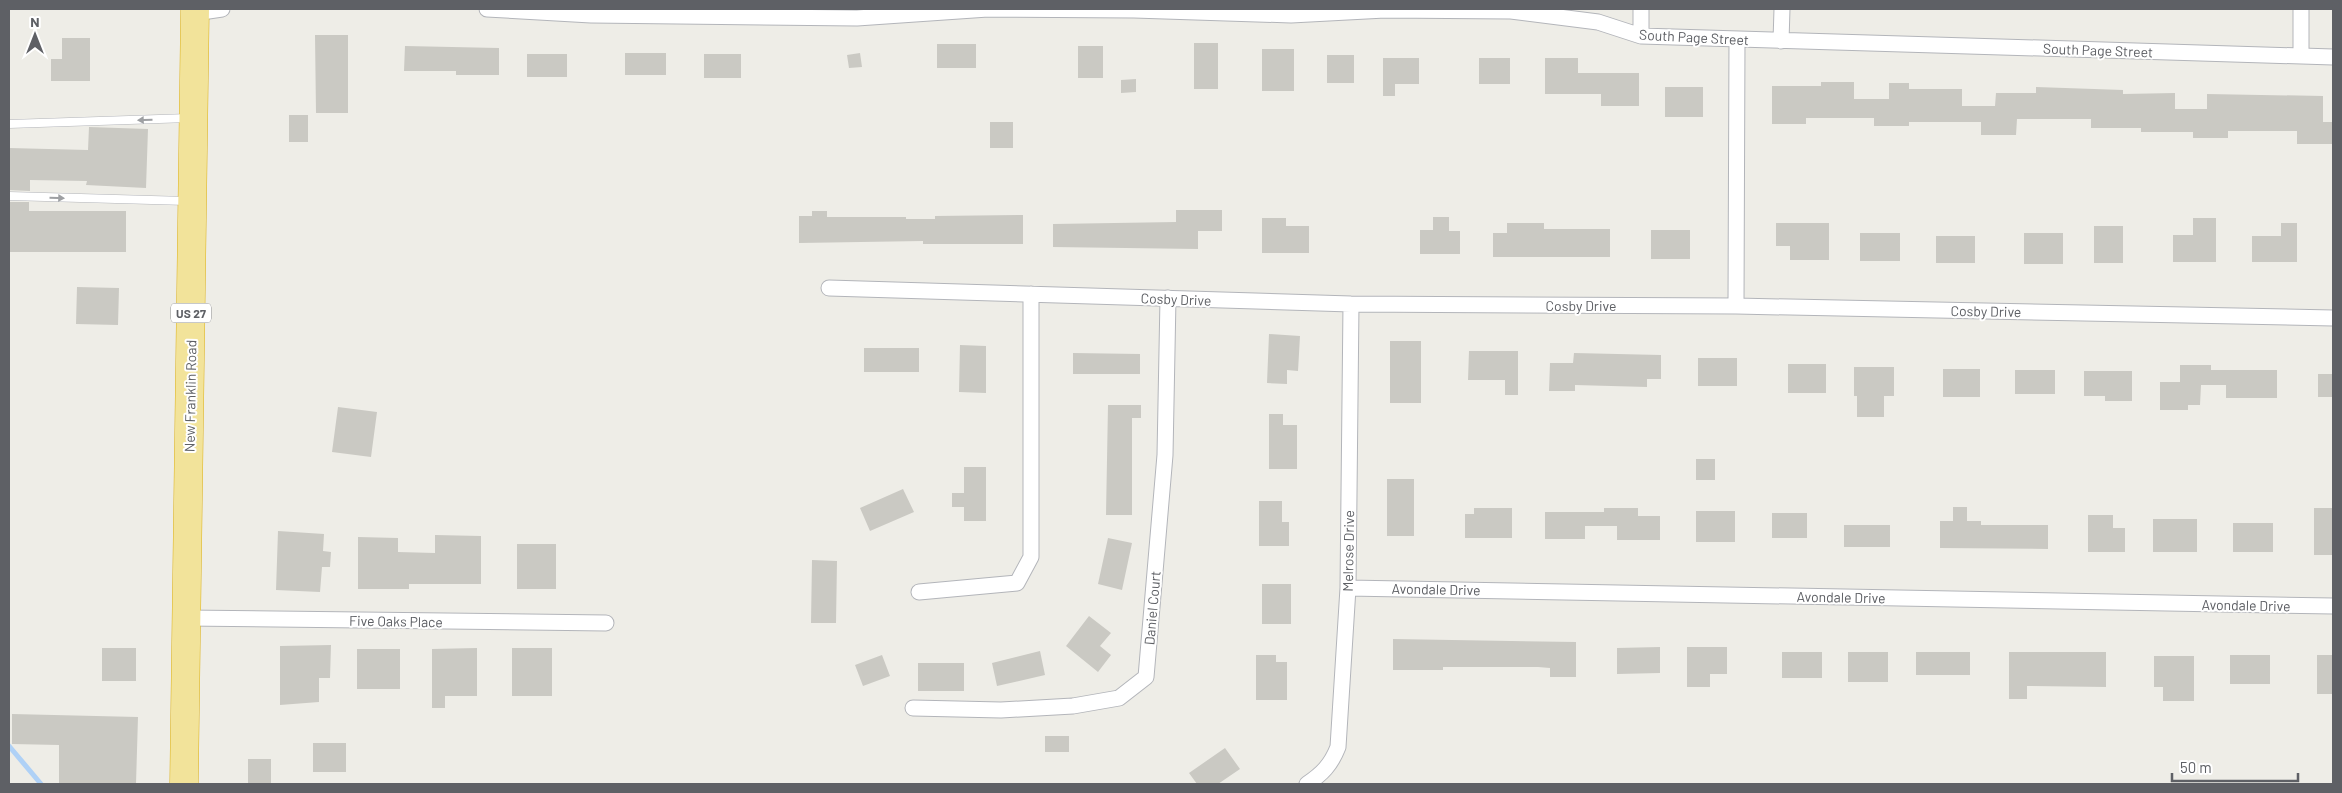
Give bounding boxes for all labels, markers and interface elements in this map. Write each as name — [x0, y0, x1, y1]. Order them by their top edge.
north arrow — [10, 10, 60, 60]
text: N — [30, 13, 40, 30]
street label: South Page Street — [1639, 26, 1749, 48]
street label: South Page Street — [2043, 40, 2153, 60]
one-way arrow — [137, 116, 153, 124]
one-way arrow — [50, 195, 66, 203]
street label: Cosby Drive — [1140, 289, 1212, 309]
street label: Cosby Drive — [1546, 297, 1616, 314]
street label: Cosby Drive — [1950, 302, 2022, 320]
road number: US 27 — [171, 304, 211, 322]
street label: New Franklin Road — [181, 340, 199, 452]
street label: Melrose Drive — [1339, 510, 1357, 592]
street label: Daniel Court — [1140, 570, 1164, 646]
street label: Avondale Drive — [1391, 580, 1481, 598]
street label: Avondale Drive — [1796, 588, 1886, 606]
street label: Avondale Drive — [2201, 596, 2291, 614]
street label: Five Oaks Place — [349, 612, 443, 630]
scale bar — [2172, 750, 2298, 782]
text: 50 m — [2180, 758, 2212, 776]

